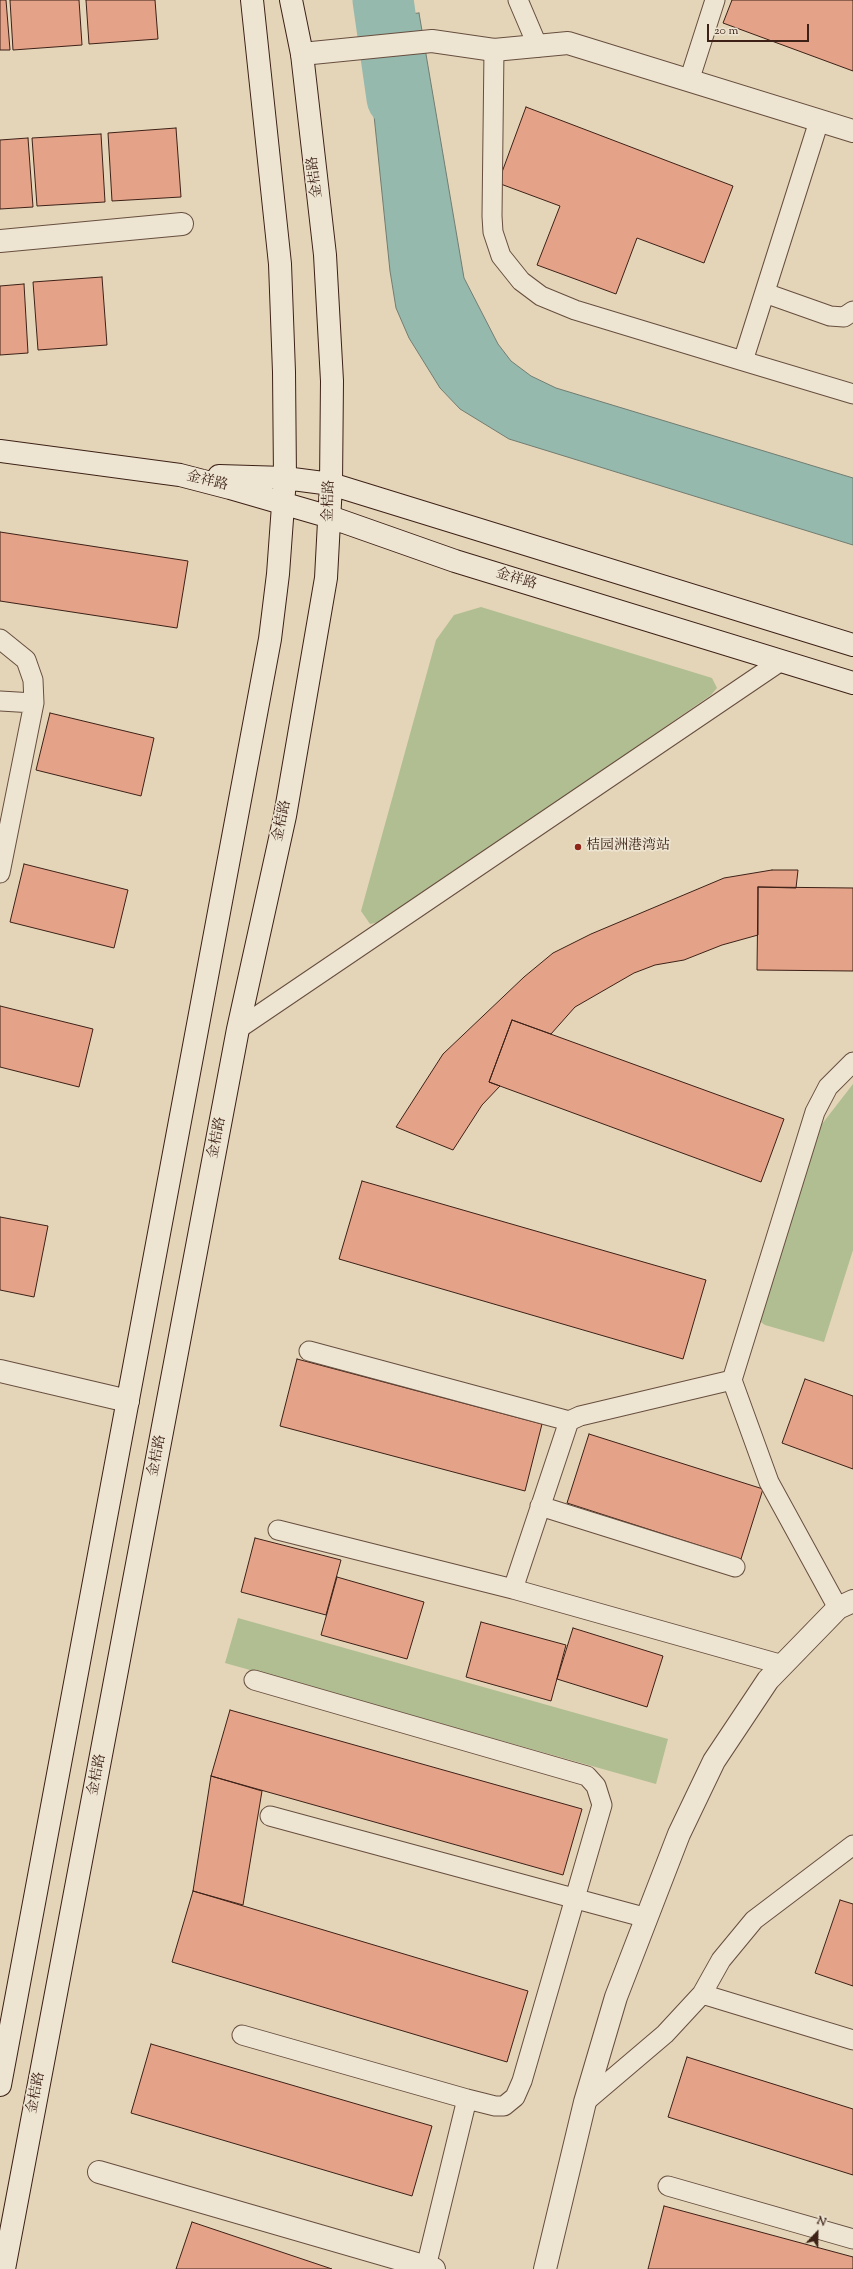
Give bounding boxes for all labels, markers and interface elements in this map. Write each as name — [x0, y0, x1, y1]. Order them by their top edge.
scale bar — [709, 16, 811, 42]
text: 20 m — [714, 22, 738, 40]
street label: 金桔路 — [305, 155, 327, 199]
street label: 金祥路 — [185, 469, 229, 495]
street label: 金桔路 — [321, 480, 339, 522]
street label: 金祥路 — [493, 566, 539, 594]
street label: 金桔路 — [270, 799, 296, 843]
place label: 桔园洲港湾站 — [586, 839, 670, 855]
marker: 桔园洲港湾站 — [573, 842, 583, 852]
street label: 金桔路 — [206, 1116, 230, 1160]
street label: 金桔路 — [146, 1434, 170, 1478]
street label: 金桔路 — [86, 1753, 110, 1797]
street label: 金桔路 — [25, 2071, 49, 2115]
north arrow — [797, 2213, 837, 2253]
text: N — [814, 2213, 829, 2231]

